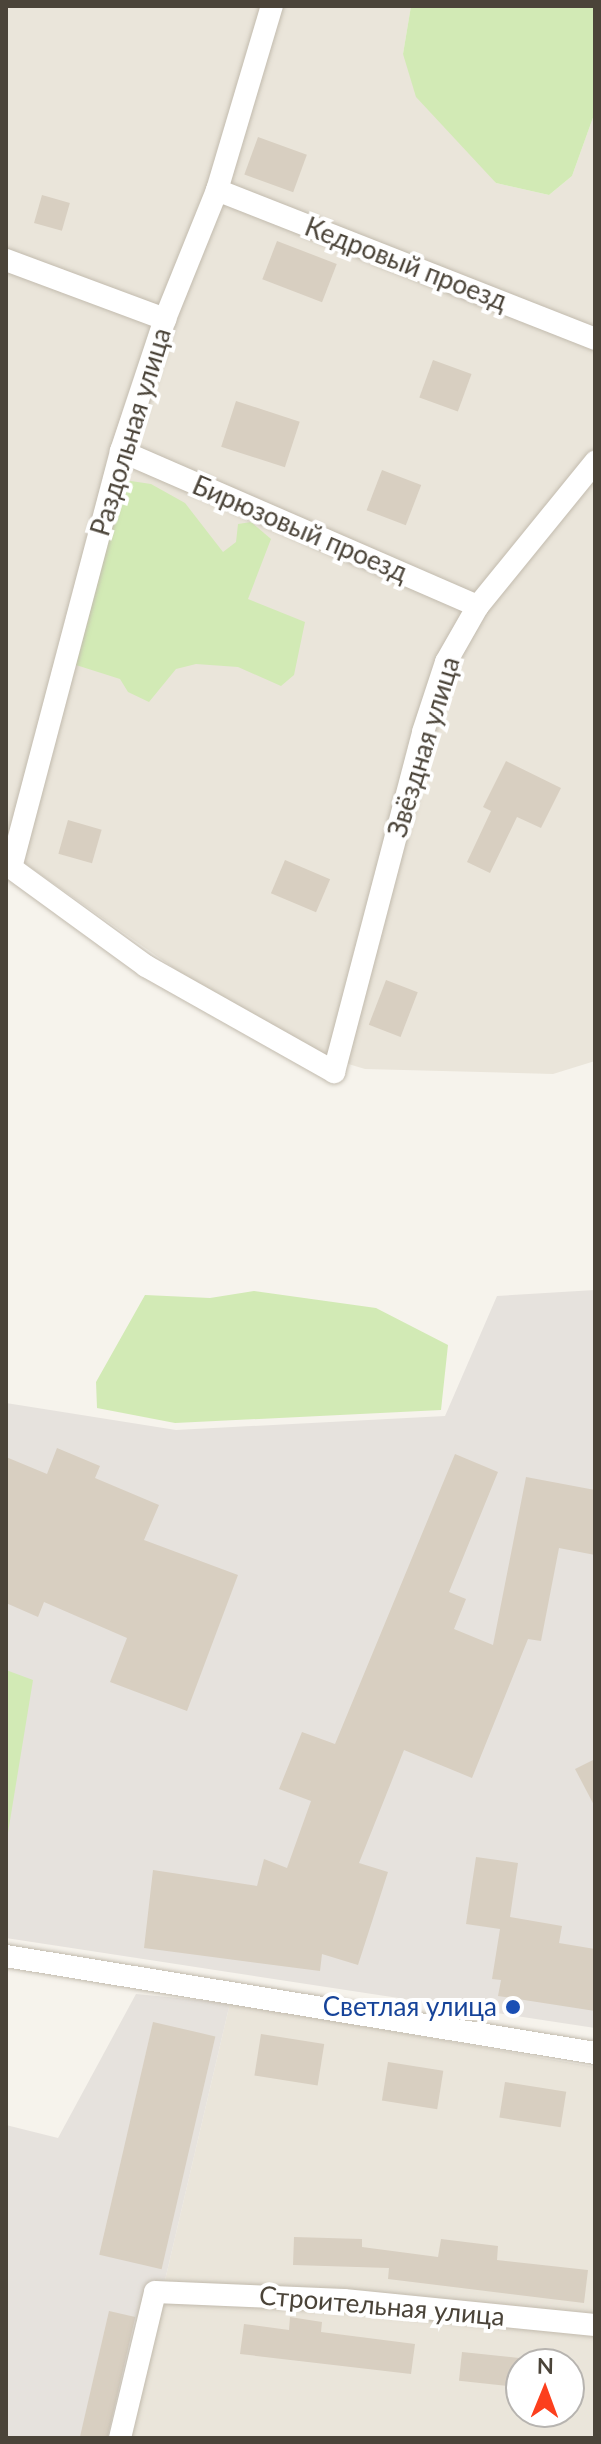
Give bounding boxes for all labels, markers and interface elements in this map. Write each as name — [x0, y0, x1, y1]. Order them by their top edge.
street label: Кедровый проезд — [301, 211, 511, 317]
street label: Раздольная улица — [85, 324, 177, 540]
street label: Бирюзовый проезд — [188, 470, 412, 588]
street label: Звёздная улица — [382, 653, 466, 841]
place label: Светлая улица — [323, 1991, 497, 2023]
marker: Светлая улица — [504, 1998, 522, 2016]
street label: Строительная улица — [258, 2280, 506, 2332]
north arrow — [505, 2348, 585, 2428]
text: N — [537, 2352, 554, 2379]

